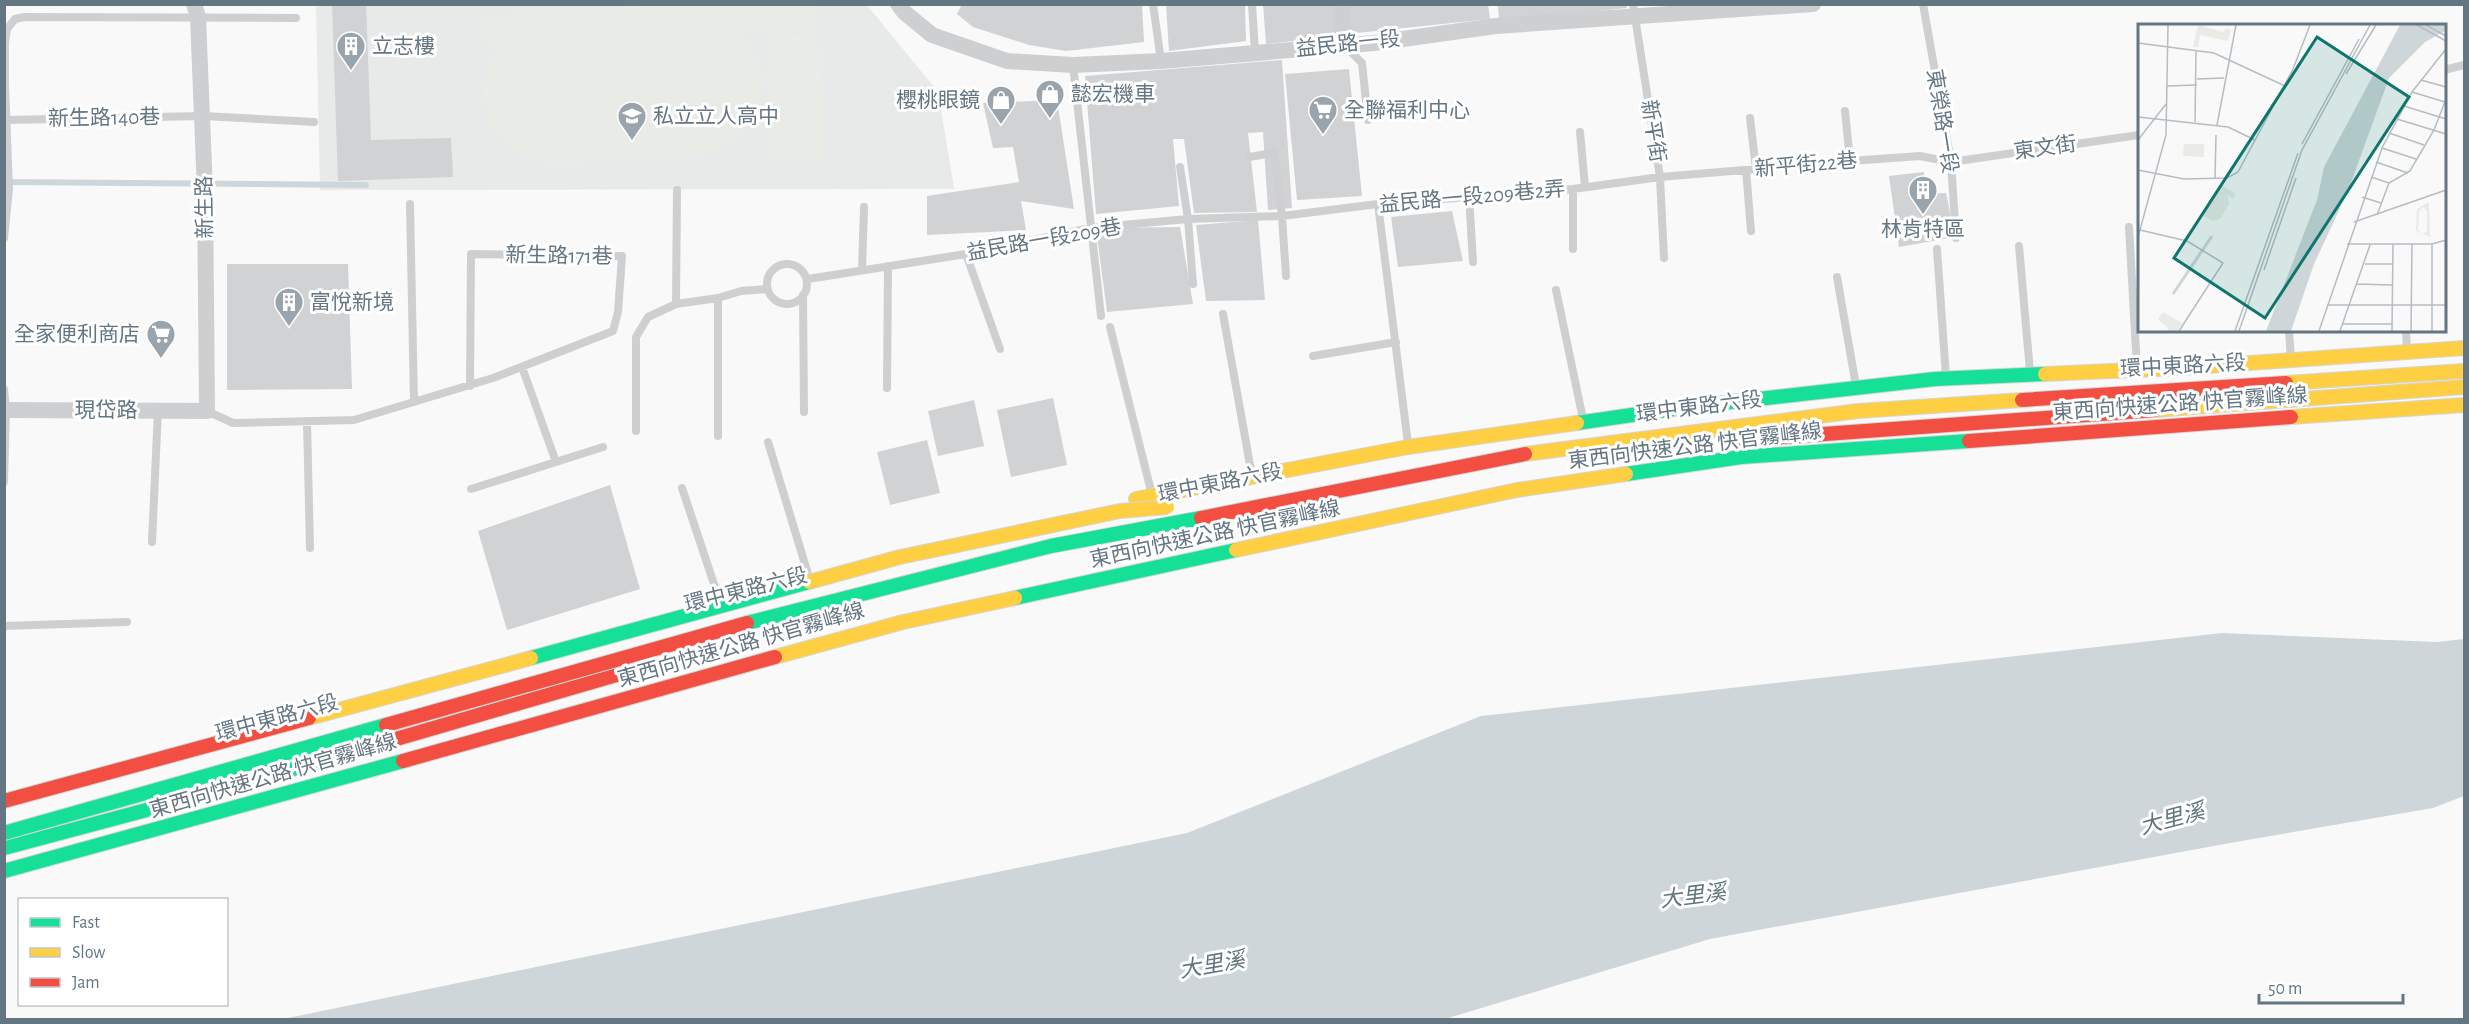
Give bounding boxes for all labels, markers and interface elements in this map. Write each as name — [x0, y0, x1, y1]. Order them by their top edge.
inset map — [2138, 24, 2445, 332]
street label: 益民路一段 — [1295, 27, 1401, 60]
building icon: 立志樓 — [335, 30, 367, 72]
place label: 立志樓 — [372, 35, 435, 57]
street label: 東榮路一段 — [1923, 67, 1962, 174]
shop icon: 懿宏機車 — [1034, 78, 1066, 120]
place label: 懿宏機車 — [1071, 83, 1155, 105]
shop icon: 櫻桃眼鏡 — [985, 84, 1017, 126]
place label: 櫻桃眼鏡 — [896, 89, 980, 111]
supermarket icon: 全聯福利中心 — [1307, 94, 1339, 136]
street label: 新平街 — [1638, 98, 1669, 164]
place label: 全聯福利中心 — [1344, 99, 1470, 121]
school or university icon: 私立立人高中 — [616, 100, 648, 142]
place label: 私立立人高中 — [653, 105, 779, 127]
street label: 新生路140巷 — [48, 106, 160, 129]
street label: 東文街 — [2012, 132, 2078, 163]
street label: 新平街22巷 — [1754, 149, 1858, 180]
building icon: 林肯特區 — [1907, 174, 1939, 216]
street label: 新生路 — [193, 175, 216, 239]
street label: 益民路一段209巷2弄 — [1378, 177, 1566, 216]
street label: 益民路一段209巷 — [965, 215, 1123, 264]
place label: 林肯特區 — [1881, 218, 1965, 240]
street label: 新生路171巷 — [505, 244, 613, 267]
building icon: 富悅新境 — [273, 286, 305, 328]
place label: 富悅新境 — [310, 291, 394, 313]
supermarket icon: 全家便利商店 — [145, 318, 177, 360]
place label: 全家便利商店 — [14, 323, 140, 345]
street label: 環中東路六段 — [2119, 351, 2246, 380]
street label: 東西向快速公路 快官霧峰線 — [2052, 384, 2308, 423]
street label: 環中東路六段 — [1635, 388, 1763, 425]
street label: 現岱路 — [75, 399, 138, 421]
street label: 東西向快速公路 快官霧峰線 — [1567, 419, 1823, 472]
street label: 環中東路六段 — [1156, 460, 1284, 505]
street label: 東西向快速公路 快官霧峰線 — [1088, 496, 1342, 571]
street label: 環中東路六段 — [682, 564, 810, 615]
street label: 東西向快速公路 快官霧峰線 — [615, 599, 867, 690]
street label: 環中東路六段 — [213, 691, 341, 744]
street label: 東西向快速公路 快官霧峰線 — [147, 730, 399, 821]
water label: 大里溪 — [2137, 798, 2210, 838]
water label: 大里溪 — [1659, 880, 1730, 911]
legend — [18, 898, 228, 1006]
text: Fast — [72, 914, 100, 932]
text: Slow — [72, 944, 105, 962]
water label: 大里溪 — [1177, 947, 1249, 982]
scale bar — [2259, 967, 2403, 1005]
text: Jam — [72, 974, 100, 992]
text: 50 m — [2268, 980, 2302, 998]

